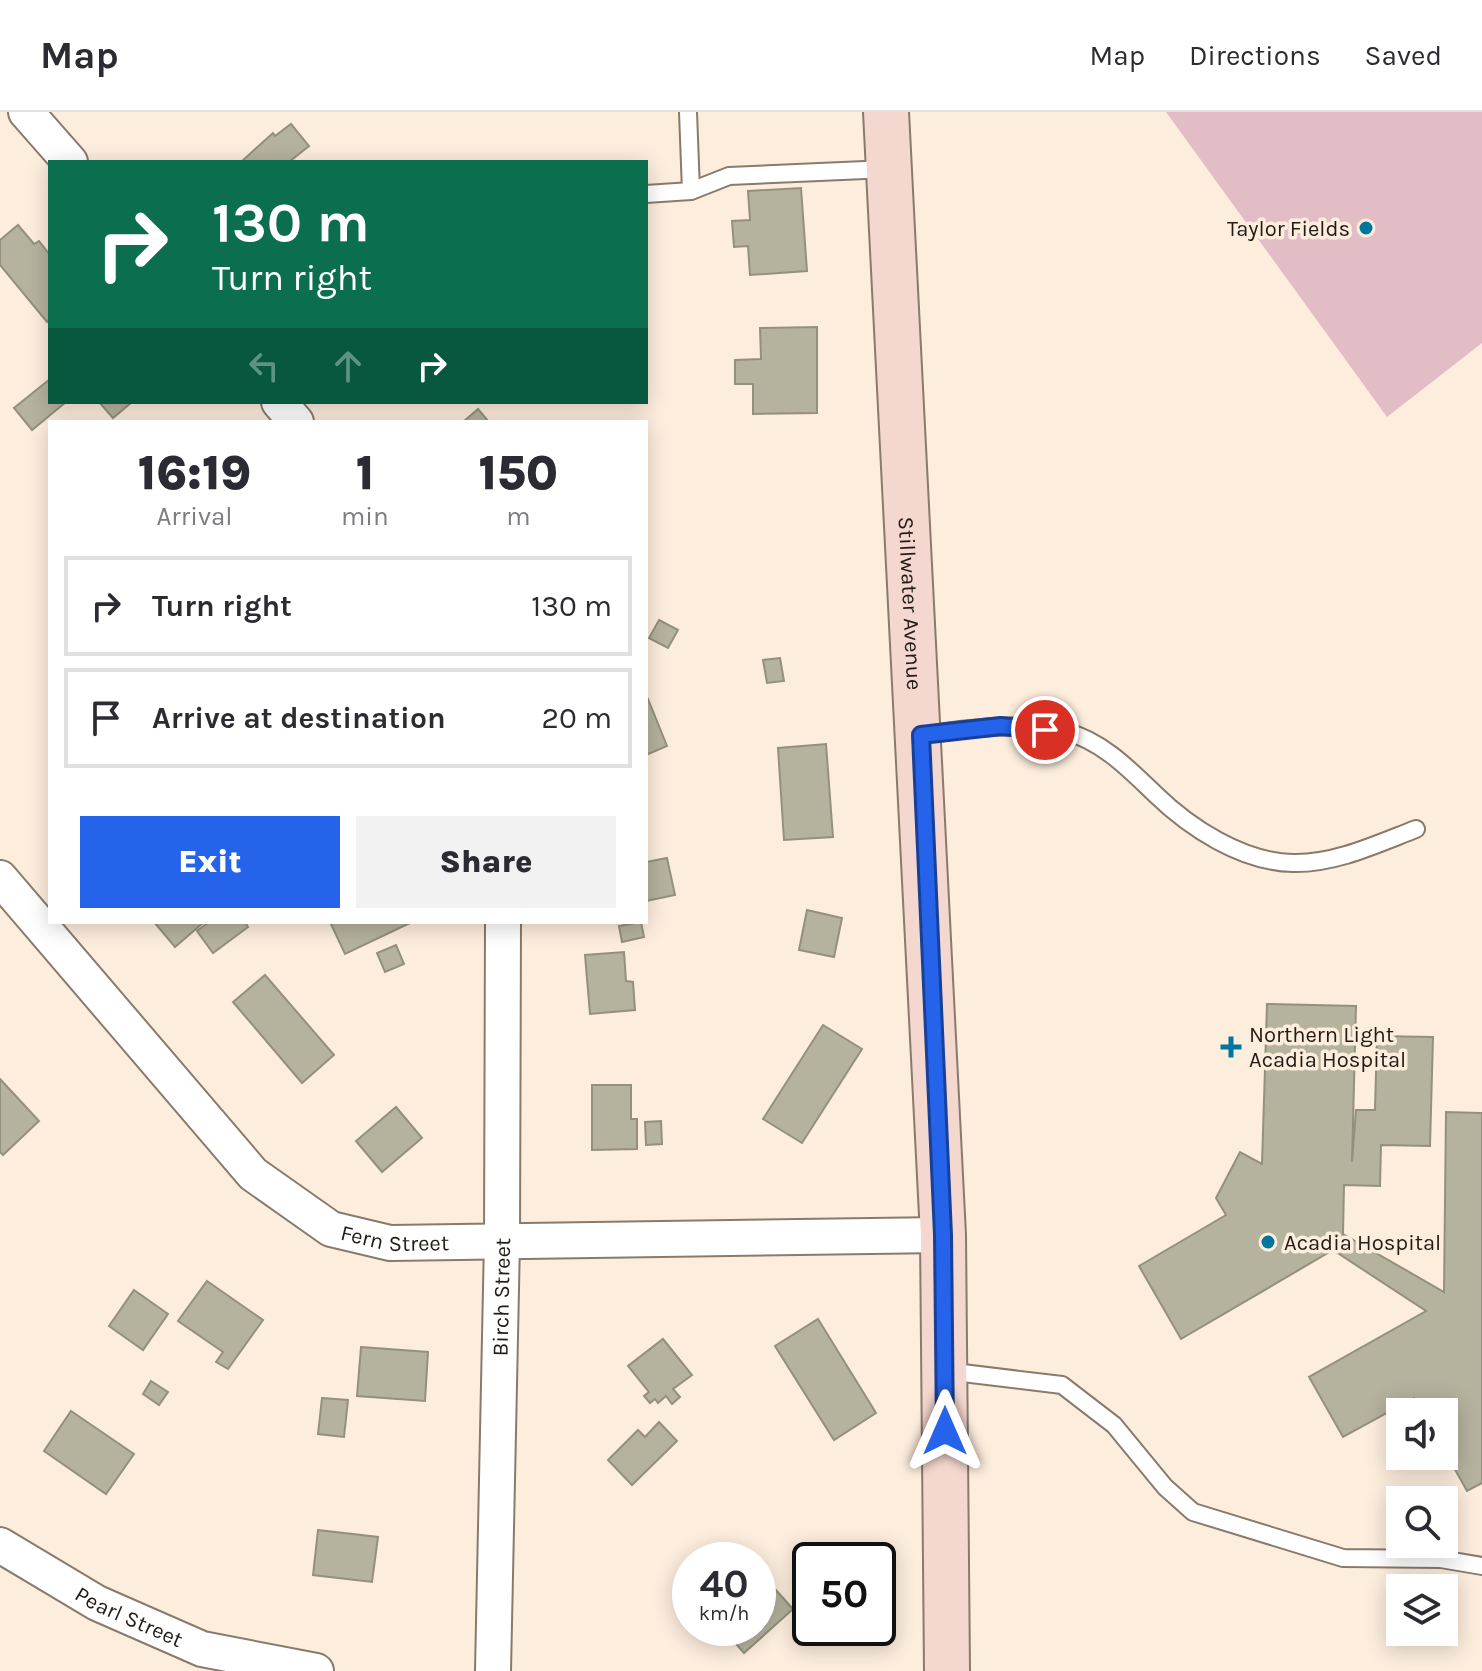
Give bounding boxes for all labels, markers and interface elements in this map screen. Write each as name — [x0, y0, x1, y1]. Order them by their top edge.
text: Map — [40, 33, 119, 78]
text: Map — [1090, 39, 1145, 72]
text: Directions — [1189, 39, 1321, 72]
text: Saved — [1365, 39, 1442, 72]
text: 130 m — [212, 190, 370, 255]
icon: right — [80, 192, 184, 296]
place label: Taylor Fields — [1227, 216, 1350, 242]
marker: Taylor Fields — [1357, 219, 1375, 237]
text: Turn right — [212, 257, 372, 299]
icon: left — [242, 344, 286, 388]
icon: ahead — [326, 344, 370, 388]
icon: right — [410, 344, 454, 388]
text: 16:19 — [138, 445, 251, 501]
text: 1 — [356, 445, 374, 501]
text: 150 — [479, 445, 558, 501]
text: Arrival — [156, 501, 233, 532]
text: min — [341, 501, 389, 532]
text: m — [506, 501, 531, 532]
street label: Stillwater Avenue — [893, 516, 927, 691]
icon: right — [84, 584, 128, 628]
text: Turn right — [152, 588, 292, 624]
text: 130 m — [531, 588, 612, 624]
icon: arrive — [84, 696, 128, 740]
pin — [1011, 696, 1079, 764]
text: Arrive at destination — [152, 700, 446, 736]
text: 20 m — [542, 700, 612, 736]
icon: arrive — [1023, 708, 1067, 752]
button: Exit — [80, 816, 340, 908]
button: Share — [356, 816, 616, 908]
place label: Northern Light Acadia Hospital — [1249, 1022, 1406, 1073]
marker: Northern Light Acadia Hospital — [1220, 1036, 1242, 1058]
street label: Fern Street — [338, 1220, 449, 1257]
place label: Acadia Hospital — [1284, 1230, 1441, 1256]
marker: Acadia Hospital — [1259, 1233, 1277, 1251]
street label: Birch Street — [488, 1238, 516, 1357]
position arrow — [903, 1389, 987, 1473]
map controls — [1386, 1398, 1458, 1646]
button: sound — [1386, 1398, 1458, 1470]
button: search — [1386, 1486, 1458, 1558]
speed limit sign: 50 — [792, 1542, 896, 1646]
text: 40 — [699, 1560, 749, 1607]
button: layers — [1386, 1574, 1458, 1646]
street label: Pearl Street — [70, 1581, 187, 1653]
text: km/h — [699, 1602, 749, 1625]

